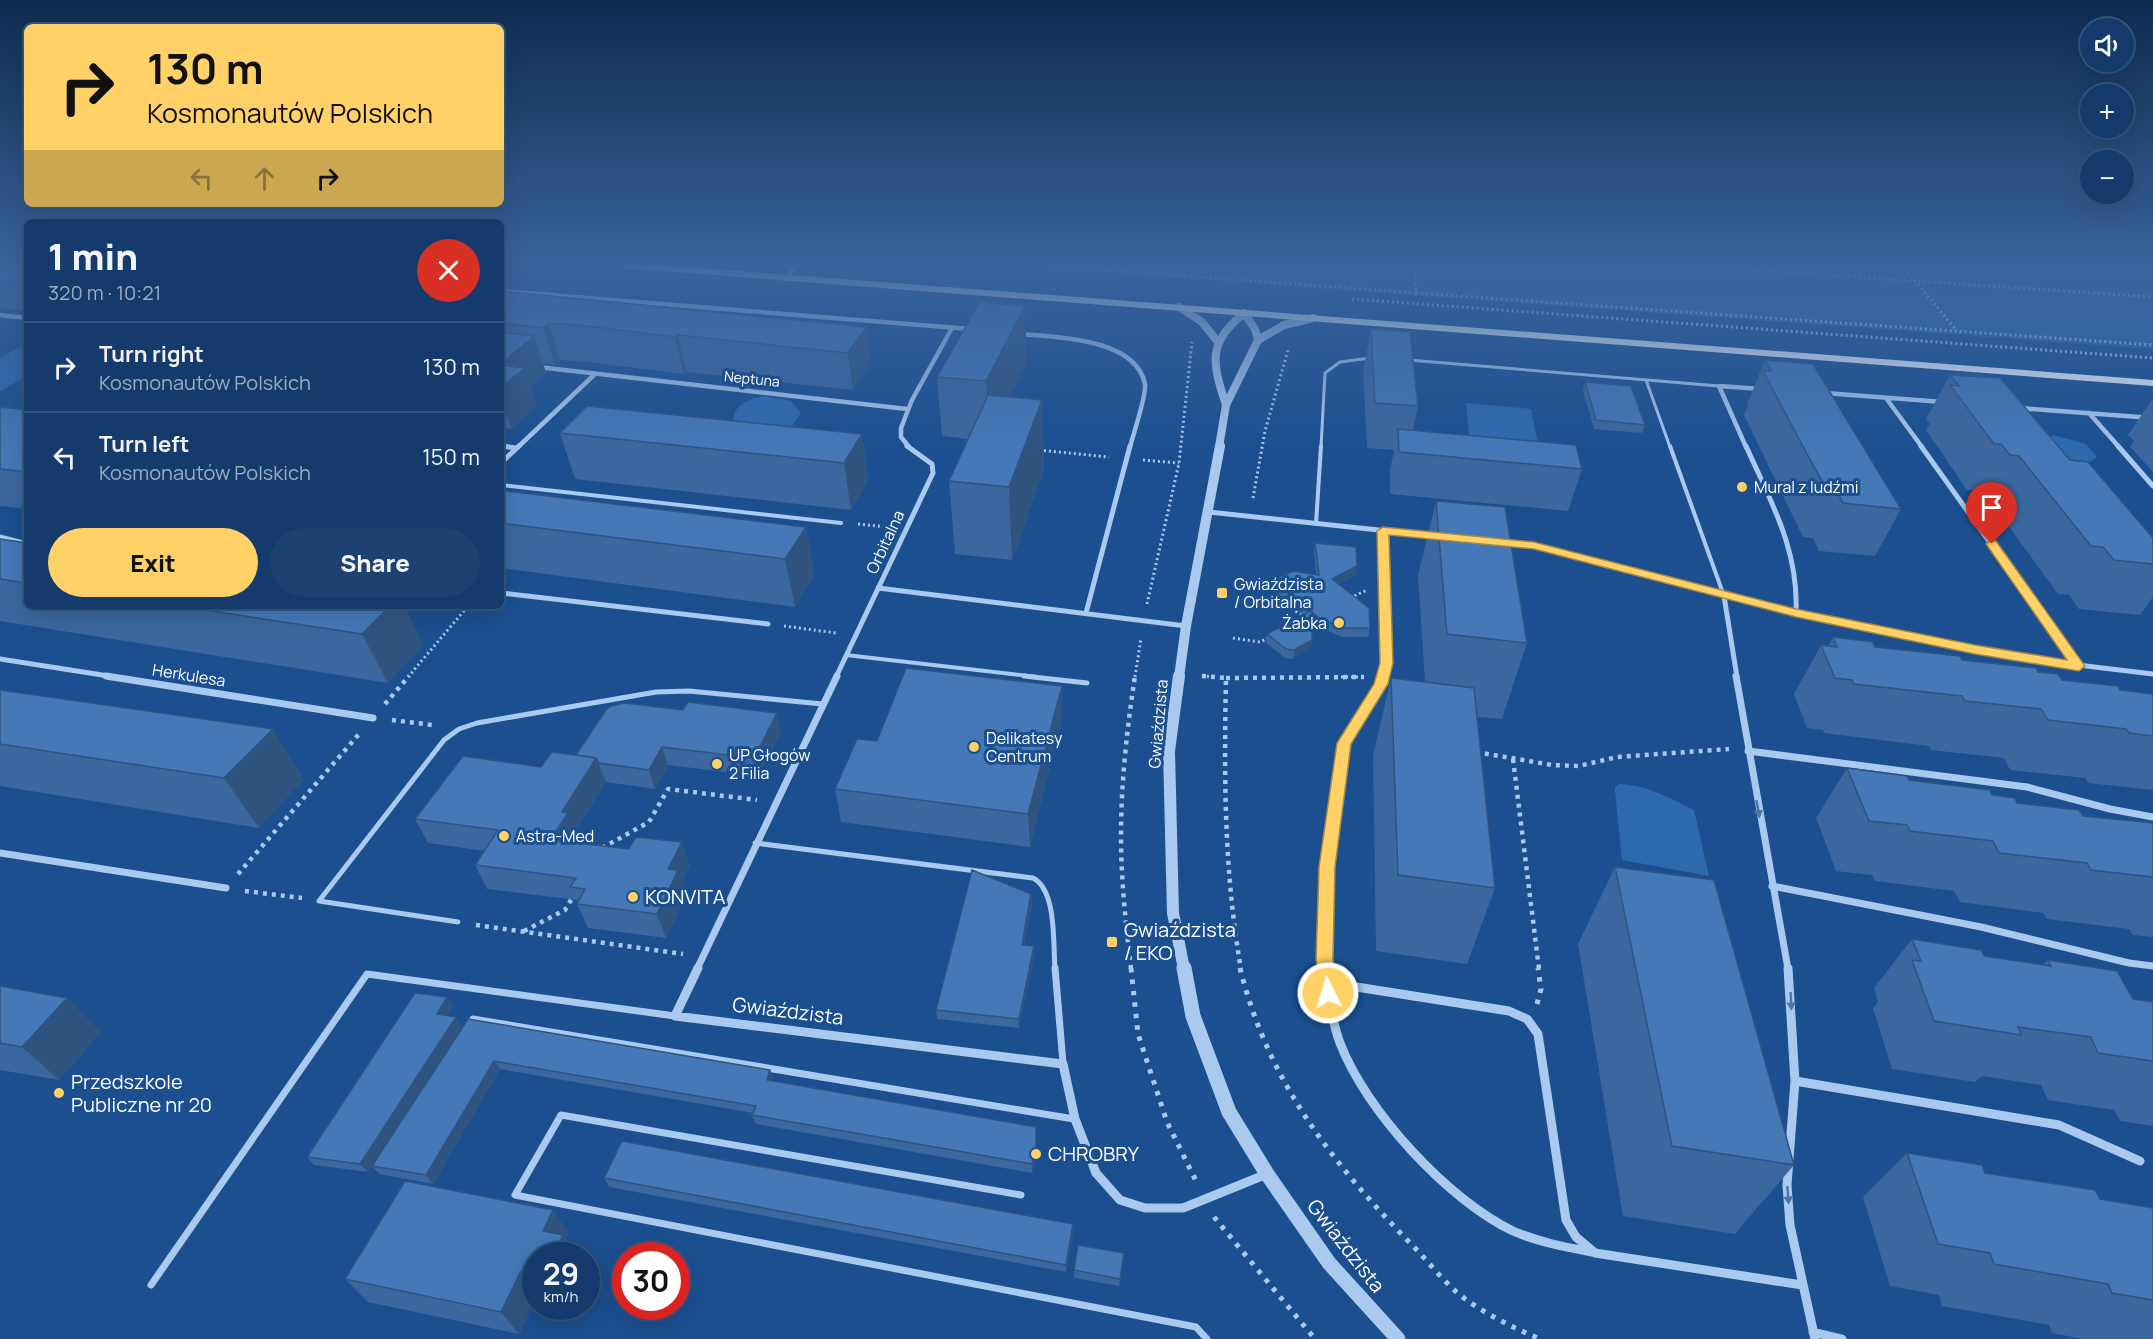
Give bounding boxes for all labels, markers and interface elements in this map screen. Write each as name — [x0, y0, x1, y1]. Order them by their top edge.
map controls — [2080, 18, 2134, 204]
button: sound — [2080, 18, 2134, 72]
text: 130 m — [147, 39, 264, 97]
icon: right — [48, 48, 126, 126]
button: + — [2080, 84, 2134, 138]
text: Kosmonautów Polskich — [147, 94, 433, 131]
button: − — [2080, 150, 2134, 204]
icon: left — [185, 162, 218, 195]
icon: ahead — [248, 162, 281, 195]
icon: right — [311, 162, 344, 195]
text: 1 min — [48, 232, 138, 281]
button: close — [417, 239, 480, 302]
text: 320 m · 10:21 — [48, 279, 161, 306]
text: Turn right — [99, 339, 204, 369]
icon: right — [48, 351, 81, 384]
text: 130 m — [423, 352, 480, 382]
street label: Neptuna — [723, 366, 781, 391]
text: Kosmonautów Polskich — [99, 369, 311, 396]
text: Turn left — [99, 429, 189, 459]
icon: left — [48, 441, 81, 474]
text: 150 m — [422, 442, 480, 472]
text: Kosmonautów Polskich — [99, 459, 311, 486]
place label: Mural z ludźmi — [1754, 476, 1858, 498]
marker: Mural z ludźmi — [1735, 480, 1749, 494]
pin — [1966, 482, 2017, 544]
icon: arrive — [1975, 491, 2008, 524]
street label: Orbitalna — [861, 507, 909, 577]
button: Exit — [48, 528, 258, 597]
button: Share — [270, 528, 480, 597]
place label: Gwiaździsta / Orbitalna — [1234, 573, 1323, 613]
marker: Gwiaździsta / Orbitalna — [1215, 586, 1229, 600]
place label: Żabka — [1282, 612, 1327, 634]
marker: Żabka — [1332, 616, 1346, 630]
street label: Herkulesa — [151, 658, 227, 692]
street label: Gwiaździsta — [1143, 679, 1173, 769]
place label: Delikatesy Centrum — [986, 727, 1063, 767]
marker: Delikatesy Centrum — [967, 740, 981, 754]
place label: UP Głogów 2 Filia — [729, 744, 810, 784]
marker: UP Głogów 2 Filia — [710, 757, 724, 771]
one-way arrow — [1754, 799, 1763, 818]
place label: Astra-Med — [516, 825, 594, 847]
marker: Astra-Med — [497, 829, 511, 843]
place label: KONVITA — [645, 883, 726, 910]
marker: KONVITA — [626, 890, 640, 904]
place label: Gwiaździsta / EKO — [1124, 916, 1236, 966]
marker: Gwiaździsta / EKO — [1105, 935, 1119, 949]
position arrow — [1296, 961, 1360, 1025]
street label: Gwiaździsta — [731, 990, 845, 1031]
one-way arrow — [1786, 991, 1796, 1010]
place label: Przedszkole Publiczne nr 20 — [71, 1068, 212, 1118]
marker: Przedszkole Publiczne nr 20 — [52, 1086, 66, 1100]
place label: CHROBRY — [1048, 1140, 1140, 1167]
marker: CHROBRY — [1029, 1147, 1043, 1161]
one-way arrow — [1783, 1186, 1793, 1205]
street label: Gwiaździsta — [1301, 1193, 1391, 1298]
speed limit sign: 30 — [612, 1242, 690, 1320]
text: 29 — [543, 1253, 579, 1294]
text: km/h — [544, 1286, 578, 1307]

